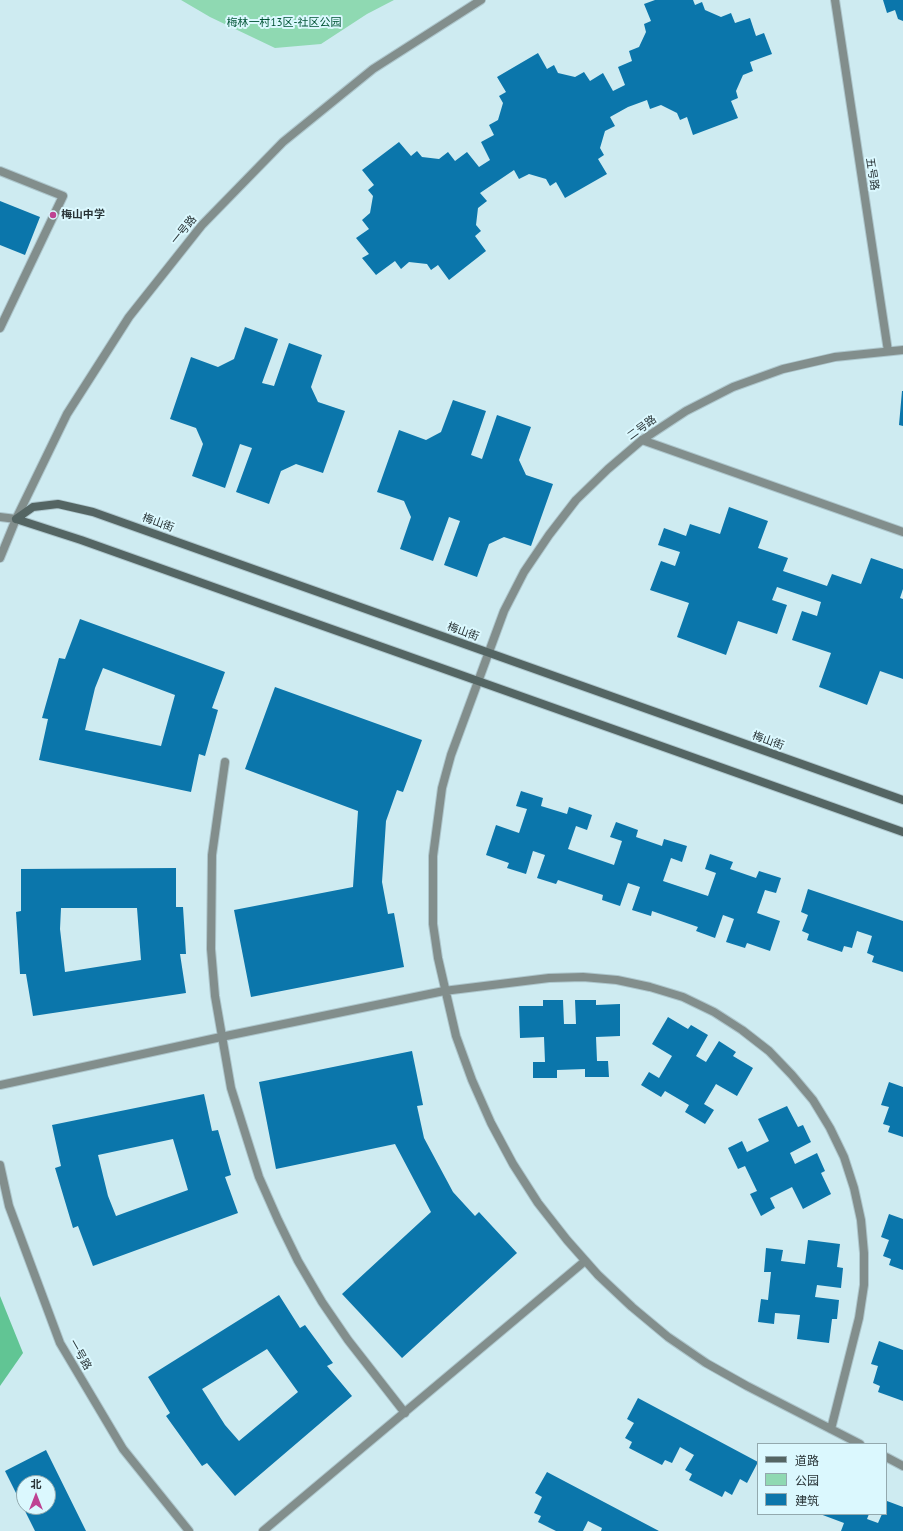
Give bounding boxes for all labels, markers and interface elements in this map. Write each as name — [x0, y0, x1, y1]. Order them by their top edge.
park label: 梅林一村13区-社区公园 — [227, 16, 341, 30]
street label: 五号路 — [863, 157, 881, 191]
place label: 梅山中学 — [61, 208, 105, 222]
marker: 梅山中学 — [48, 210, 58, 220]
street label: 一号路 — [168, 213, 200, 247]
street label: 二号路 — [625, 413, 659, 443]
street label: 梅山街 — [140, 511, 176, 535]
street label: 梅山街 — [445, 620, 481, 644]
street label: 梅山街 — [750, 729, 786, 753]
street label: 一号路 — [66, 1337, 94, 1373]
legend — [757, 1443, 887, 1515]
text: 道路 — [795, 1453, 819, 1468]
text: 公园 — [795, 1473, 819, 1488]
north arrow — [16, 1475, 56, 1515]
text: 北 — [31, 1477, 42, 1491]
text: 建筑 — [795, 1493, 819, 1508]

